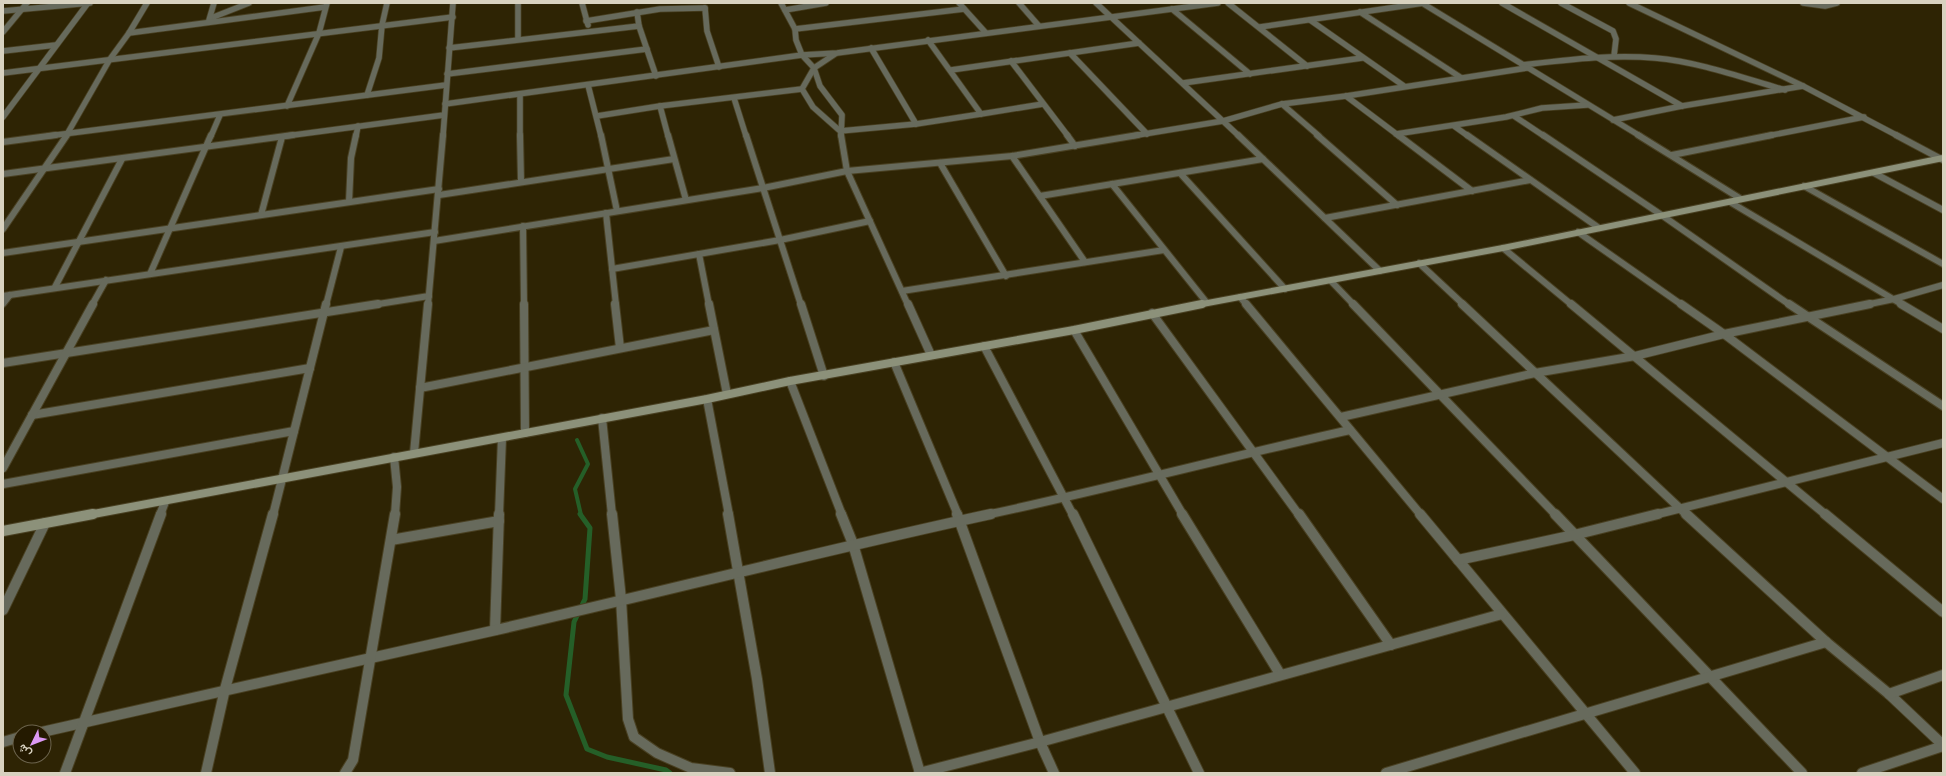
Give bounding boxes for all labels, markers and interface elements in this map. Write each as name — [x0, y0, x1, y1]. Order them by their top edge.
north arrow — [12, 724, 52, 764]
text: ش — [14, 740, 36, 761]

